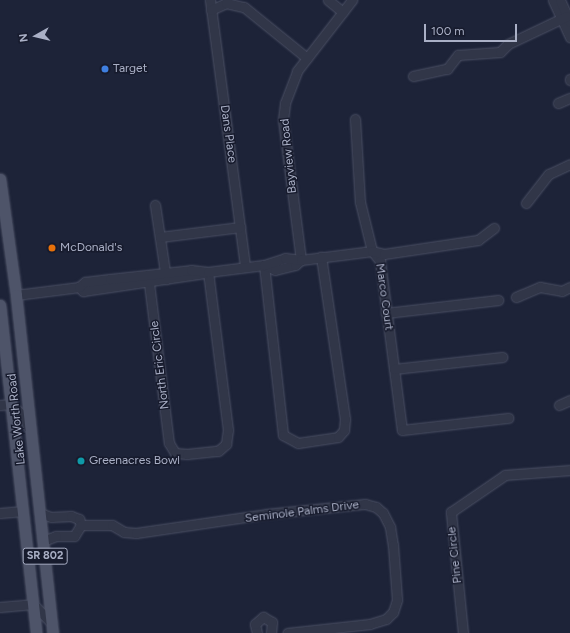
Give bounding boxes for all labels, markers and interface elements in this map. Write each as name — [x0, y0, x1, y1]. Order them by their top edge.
north arrow — [16, 16, 56, 56]
scale bar — [426, 16, 519, 42]
text: 100 m — [431, 24, 465, 38]
text: N — [17, 33, 31, 43]
place label: Target — [113, 62, 147, 76]
marker: Target — [100, 64, 110, 74]
street label: Dans Place — [217, 104, 239, 164]
street label: Bayview Road — [278, 118, 300, 194]
place label: McDonald's — [60, 241, 122, 255]
marker: McDonald's — [47, 243, 57, 253]
street label: Marco Court — [372, 263, 396, 331]
street label: North Eric Circle — [147, 320, 173, 410]
street label: Lake Worth Road — [5, 373, 29, 465]
place label: Greenacres Bowl — [89, 454, 180, 468]
marker: Greenacres Bowl — [76, 456, 86, 466]
street label: Seminole Palms Drive — [244, 498, 360, 526]
street label: Pine Circle — [445, 526, 465, 584]
road number: SR 802 — [22, 547, 68, 565]

